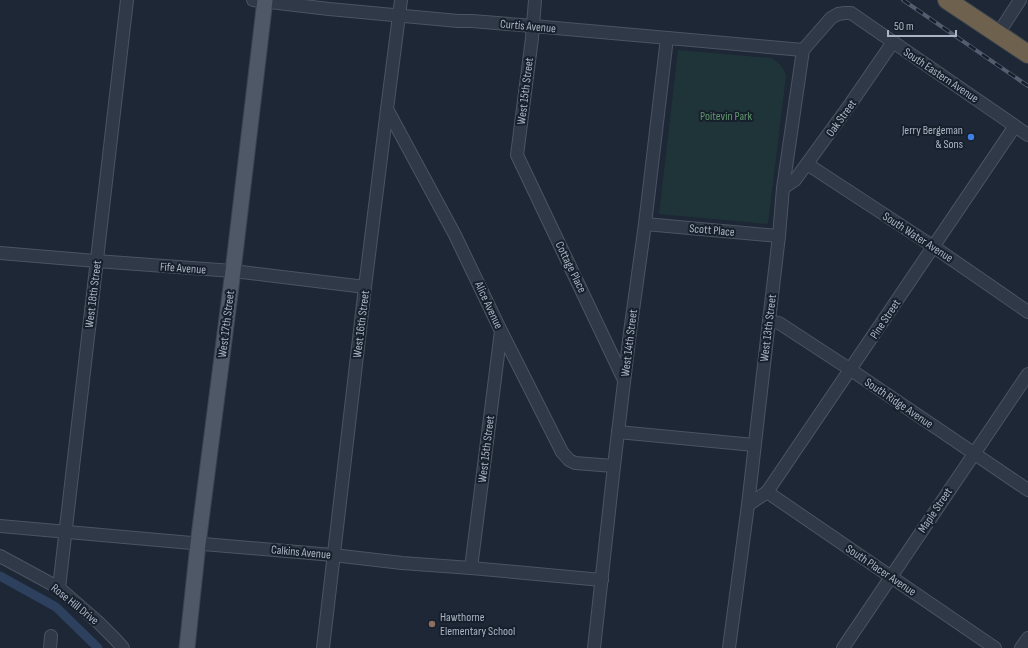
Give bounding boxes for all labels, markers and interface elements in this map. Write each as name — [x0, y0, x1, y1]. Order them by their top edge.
scale bar — [888, 12, 956, 38]
street label: Curtis Avenue — [499, 17, 557, 36]
text: 50 m — [894, 19, 914, 34]
street label: South Eastern Avenue — [900, 45, 981, 106]
street label: West 15th Street — [514, 56, 537, 125]
street label: Oak Street — [823, 97, 860, 140]
park label: Poitevin Park — [700, 109, 752, 124]
place label: Jerry Bergeman & Sons — [901, 123, 963, 152]
marker: Jerry Bergeman & Sons — [966, 132, 976, 142]
street label: South Water Avenue — [880, 209, 956, 266]
street label: Scott Place — [689, 221, 735, 240]
street label: Cottage Place — [552, 239, 590, 296]
street label: West 18th Street — [82, 259, 105, 329]
street label: Fife Avenue — [159, 259, 207, 278]
street label: Alice Avenue — [471, 278, 506, 332]
street label: West 17th Street — [215, 289, 238, 358]
street label: West 16th Street — [350, 289, 373, 359]
street label: West 13th Street — [757, 293, 780, 363]
street label: Pine Street — [867, 296, 904, 342]
street label: West 14th Street — [618, 308, 641, 378]
street label: South Ridge Avenue — [862, 375, 936, 432]
street label: West 15th Street — [475, 414, 498, 483]
street label: Maple Street — [915, 485, 956, 536]
street label: South Placer Avenue — [843, 541, 919, 600]
street label: Calkins Avenue — [270, 542, 332, 563]
street label: Rose Hill Drive — [48, 581, 102, 628]
place label: Hawthorne Elementary School — [440, 610, 515, 639]
marker: Hawthorne Elementary School — [427, 619, 437, 629]

